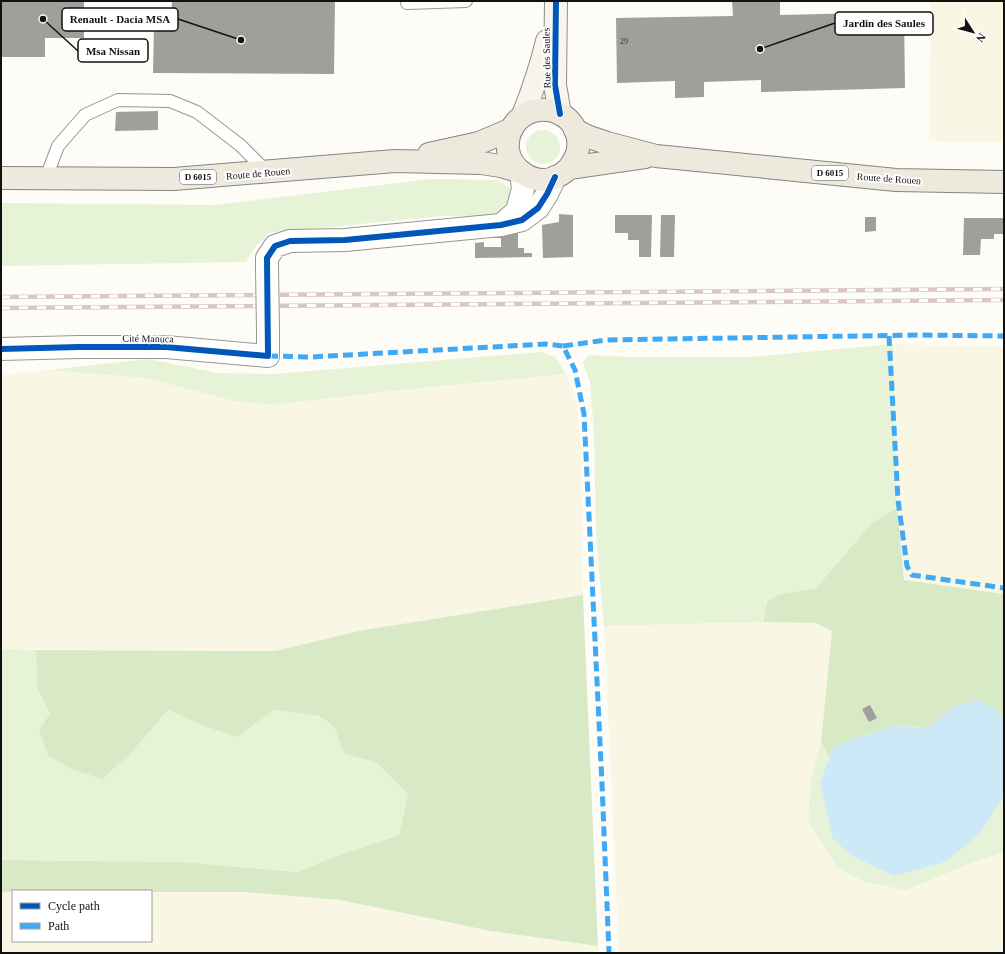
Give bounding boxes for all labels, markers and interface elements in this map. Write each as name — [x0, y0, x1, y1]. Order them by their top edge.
callout: Renault - Dacia MSA — [62, 8, 178, 31]
callout: Jardin des Saules — [835, 12, 933, 35]
north arrow — [953, 12, 993, 52]
text: Renault - Dacia MSA — [70, 13, 170, 25]
text: Jardin des Saules — [843, 17, 926, 29]
street label: Rue des Saules — [540, 28, 553, 88]
text: N — [974, 31, 988, 45]
house number: 29 — [620, 37, 628, 46]
callout: Msa Nissan — [78, 39, 148, 62]
text: Msa Nissan — [86, 45, 140, 57]
street label: Route de Rouen — [225, 165, 291, 182]
road number: D 6015 — [812, 166, 848, 180]
road number: D 6015 — [180, 170, 216, 184]
street label: Route de Rouen — [856, 171, 921, 186]
street label: Cité Manuca — [122, 333, 174, 344]
legend — [12, 890, 152, 942]
text: Cycle path — [48, 899, 100, 913]
text: Path — [48, 919, 69, 933]

